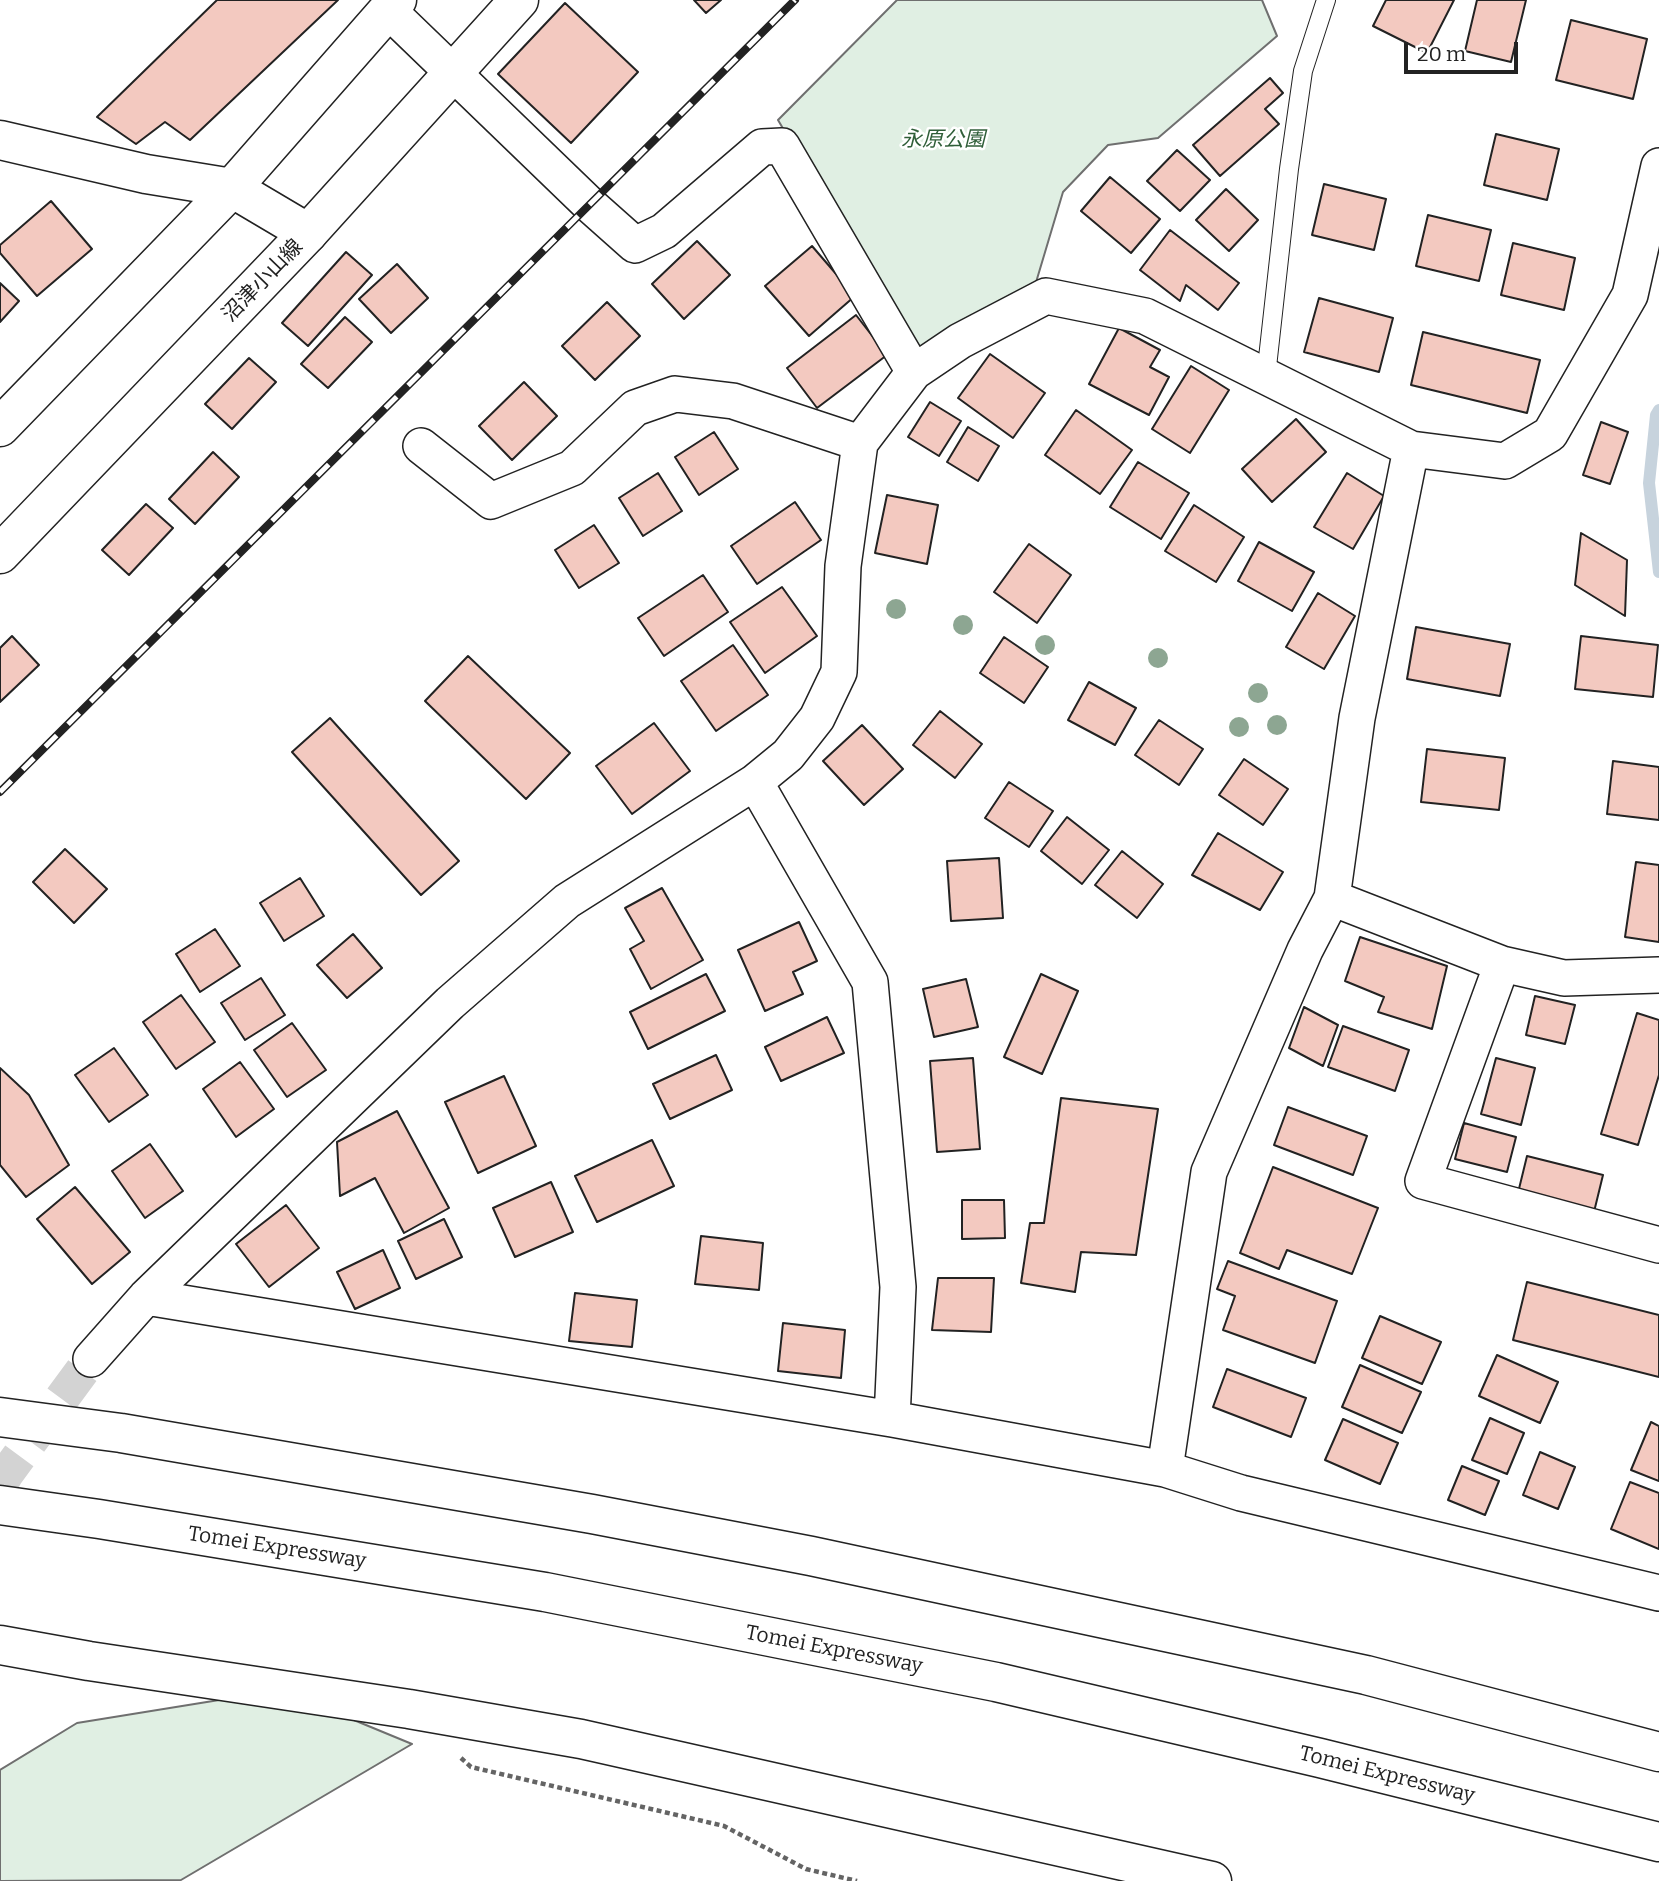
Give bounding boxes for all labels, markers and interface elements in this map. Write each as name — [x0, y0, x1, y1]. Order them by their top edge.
scale bar — [1407, 28, 1521, 72]
text: 20 m — [1417, 41, 1466, 67]
park label: 永原公園 — [901, 127, 985, 153]
street label: 沼津小山線 — [217, 234, 309, 328]
street label: Tomei Expressway — [186, 1521, 368, 1575]
street label: Tomei Expressway — [743, 1620, 925, 1680]
street label: Tomei Expressway — [1297, 1741, 1477, 1809]

